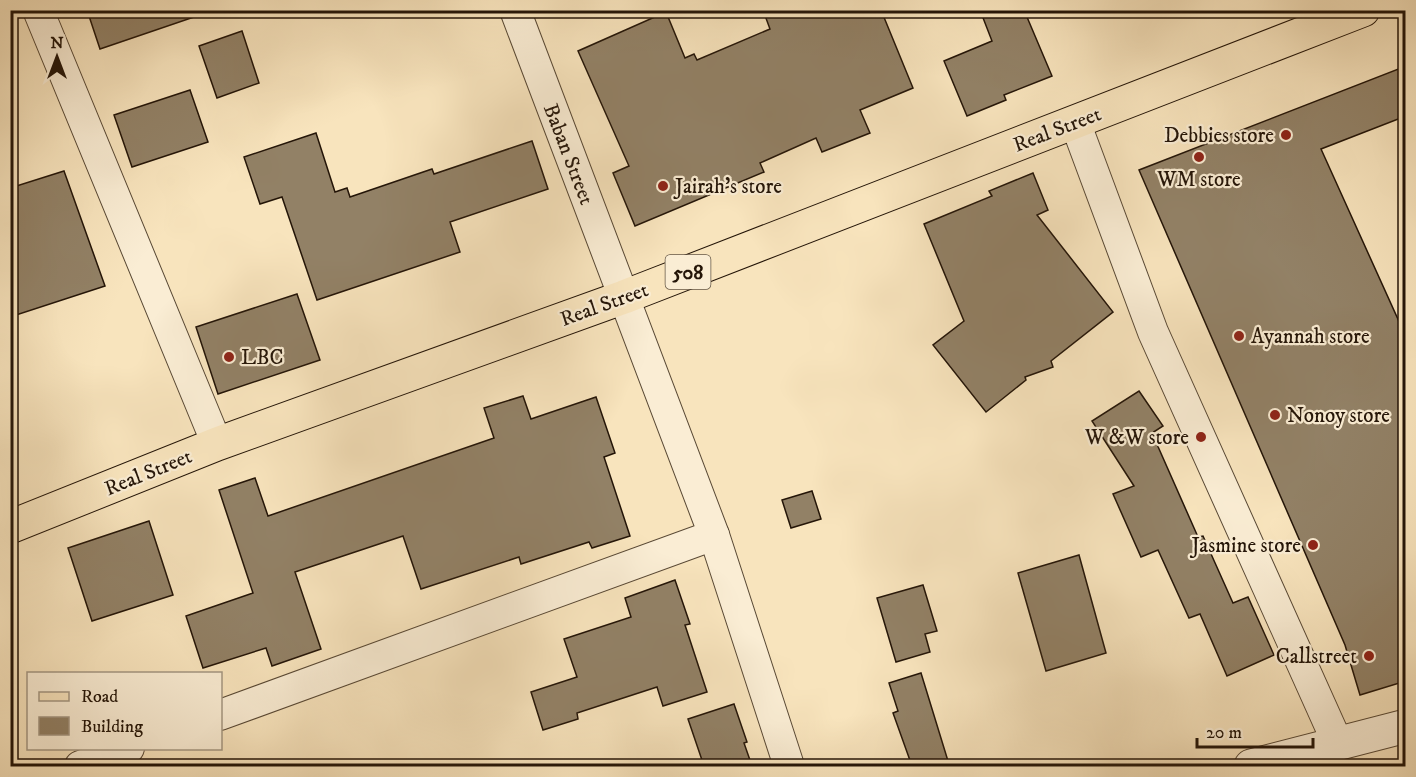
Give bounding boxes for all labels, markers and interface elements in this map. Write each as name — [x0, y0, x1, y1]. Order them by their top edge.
north arrow — [27, 27, 87, 87]
text: N — [50, 33, 64, 53]
street label: Baban Street — [537, 100, 599, 209]
street label: Real Street — [1010, 101, 1105, 159]
place label: Debbies store — [1164, 123, 1274, 149]
marker: Debbies store — [1279, 128, 1293, 142]
marker: WM store — [1192, 150, 1206, 164]
place label: WM store — [1156, 167, 1241, 193]
place label: Jairah's store — [673, 174, 782, 200]
marker: Jairah's store — [656, 179, 670, 193]
road number: 508 — [666, 255, 710, 289]
street label: Real Street — [557, 277, 652, 333]
place label: Ayannah store — [1251, 324, 1370, 350]
marker: Ayannah store — [1232, 329, 1246, 343]
place label: LBC — [241, 345, 283, 371]
marker: LBC — [222, 350, 236, 364]
place label: Nonoy store — [1287, 403, 1390, 429]
marker: Nonoy store — [1268, 408, 1282, 422]
place label: W &W store — [1084, 425, 1189, 451]
marker: W &W store — [1194, 430, 1208, 444]
street label: Real Street — [101, 444, 196, 502]
place label: Jasmine store — [1189, 533, 1301, 559]
marker: Jasmine store — [1306, 538, 1320, 552]
place label: Callstreet — [1276, 644, 1357, 670]
marker: Callstreet — [1362, 649, 1376, 663]
legend — [27, 672, 222, 750]
text: Road — [81, 686, 118, 708]
scale bar — [1197, 711, 1312, 749]
text: Building — [81, 716, 143, 738]
text: 20 m — [1206, 722, 1242, 744]

